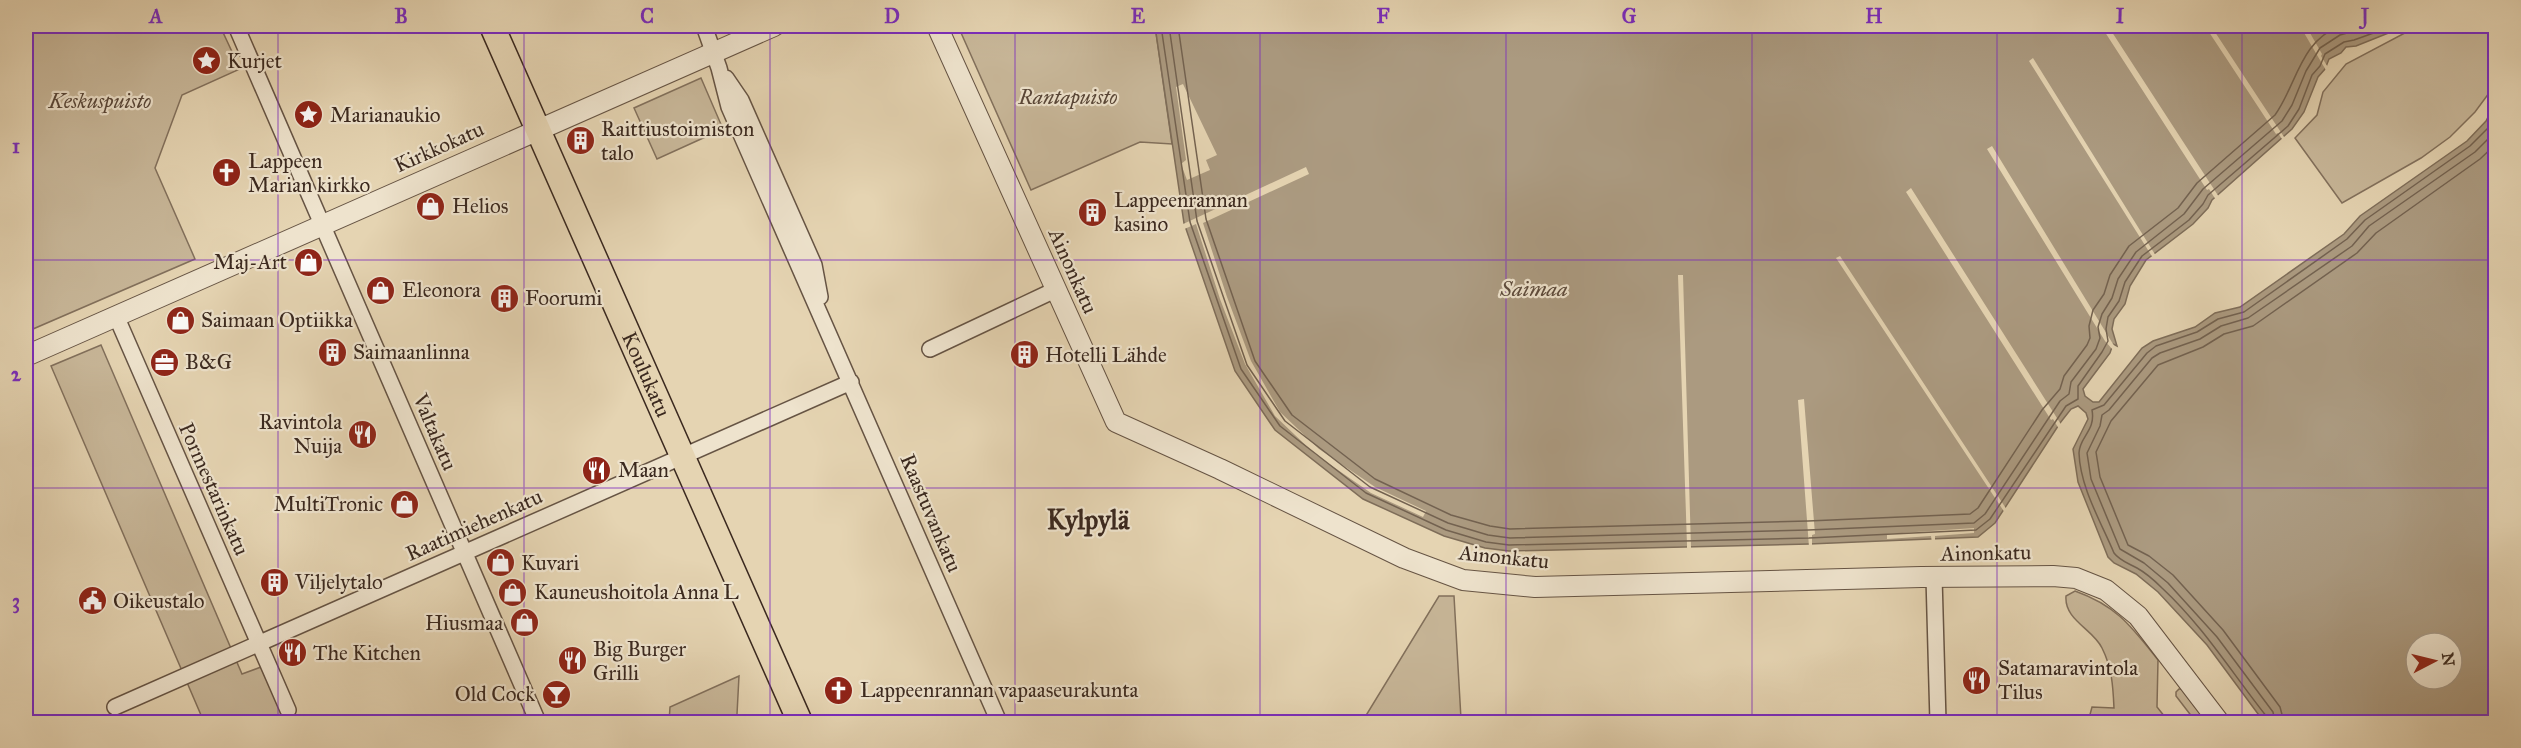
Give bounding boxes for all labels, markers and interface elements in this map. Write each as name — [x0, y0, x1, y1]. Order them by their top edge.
text: A — [147, 4, 163, 28]
text: B — [394, 4, 408, 28]
text: C — [640, 4, 654, 28]
text: D — [884, 4, 900, 28]
text: E — [1131, 4, 1146, 28]
text: F — [1376, 4, 1390, 28]
text: G — [1622, 4, 1637, 28]
text: H — [1865, 4, 1883, 28]
text: I — [2116, 4, 2125, 28]
text: J — [2358, 4, 2370, 30]
place icon: Kurjet — [190, 45, 222, 77]
place label: Kurjet — [227, 48, 282, 74]
park label: Rantapuisto — [1017, 84, 1118, 110]
park label: Keskuspuisto — [48, 88, 151, 114]
place icon: Marianaukio — [293, 99, 325, 131]
place label: Marianaukio — [330, 102, 441, 128]
street label: Kirkkokatu — [390, 116, 488, 178]
place label: Raittiustoimiston talo — [601, 116, 754, 166]
building icon: Raittiustoimiston talo — [564, 125, 596, 157]
text: 1 — [12, 134, 20, 158]
place label: Lappeen Marian kirkko — [248, 148, 370, 198]
church icon: Lappeen Marian kirkko — [211, 157, 243, 189]
place label: Lappeenrannan kasino — [1114, 187, 1248, 237]
shop icon: Helios — [415, 190, 447, 222]
place label: Helios — [452, 193, 508, 219]
building icon: Lappeenrannan kasino — [1077, 196, 1109, 228]
street label: Ainonkatu — [1042, 223, 1103, 318]
shop icon: Maj-Art — [292, 246, 324, 278]
place label: Maj-Art — [213, 249, 288, 275]
shop icon: Eleonora — [365, 274, 397, 306]
water label: Saimaa — [1499, 275, 1568, 302]
place label: Eleonora — [402, 277, 481, 303]
building icon: Foorumi — [488, 282, 520, 314]
place label: Foorumi — [525, 285, 602, 311]
shop icon: Saimaan Optiikka — [164, 304, 196, 336]
place label: Saimaan Optiikka — [201, 307, 353, 333]
street label: Koulukatu — [616, 328, 676, 421]
building icon: Saimaanlinna — [316, 336, 348, 368]
place label: Saimaanlinna — [353, 339, 470, 365]
building icon: Hotelli Lähde — [1008, 339, 1040, 371]
place label: Hotelli Lähde — [1045, 342, 1167, 368]
office icon: B&G — [148, 346, 180, 378]
place label: B&G — [185, 349, 232, 375]
text: 2 — [11, 362, 22, 386]
street label: Valtakatu — [407, 389, 463, 474]
place label: Ravintola Nuija — [259, 409, 342, 459]
restaurant icon: Ravintola Nuija — [347, 418, 379, 450]
street label: Pormestarinkatu — [173, 419, 255, 559]
street label: Raastuvankatu — [894, 450, 968, 576]
restaurant icon: Maan — [581, 454, 613, 486]
place label: Maan — [618, 457, 669, 483]
street label: Raatimiehenkatu — [402, 483, 546, 567]
shop icon: MultiTronic — [388, 488, 420, 520]
place label: MultiTronic — [274, 491, 383, 517]
district label: Kylpylä — [1047, 503, 1130, 537]
street label: Ainonkatu — [1457, 539, 1550, 575]
street label: Ainonkatu — [1939, 539, 2032, 567]
shop icon: Kuvari — [484, 547, 516, 579]
place label: Kuvari — [521, 550, 579, 576]
building icon: Viljelytalo — [258, 566, 290, 598]
place label: Viljelytalo — [294, 569, 383, 595]
shop icon: Kauneushoitola Anna L — [497, 576, 529, 608]
place label: Kauneushoitola Anna L — [534, 579, 739, 605]
public building icon: Oikeustalo — [76, 585, 108, 617]
place label: Oikeustalo — [113, 588, 205, 614]
text: 3 — [12, 589, 20, 614]
shop icon: Hiusmaa — [508, 607, 540, 639]
place label: Hiusmaa — [425, 610, 503, 636]
north arrow — [2404, 631, 2464, 691]
place label: Big Burger Grilli — [593, 636, 686, 686]
restaurant icon: The Kitchen — [276, 637, 308, 669]
place label: The Kitchen — [313, 640, 421, 666]
restaurant icon: Big Burger Grilli — [556, 645, 588, 677]
text: N — [2438, 651, 2459, 668]
place label: Satamaravintola Tilus — [1998, 655, 2138, 705]
restaurant icon: Satamaravintola Tilus — [1961, 664, 1993, 696]
church icon: Lappeenrannan vapaaseurakunta — [823, 674, 855, 706]
place label: Lappeenrannan vapaaseurakunta — [860, 677, 1139, 703]
bar icon: Old Cock — [540, 678, 572, 710]
place label: Old Cock — [455, 681, 535, 707]

